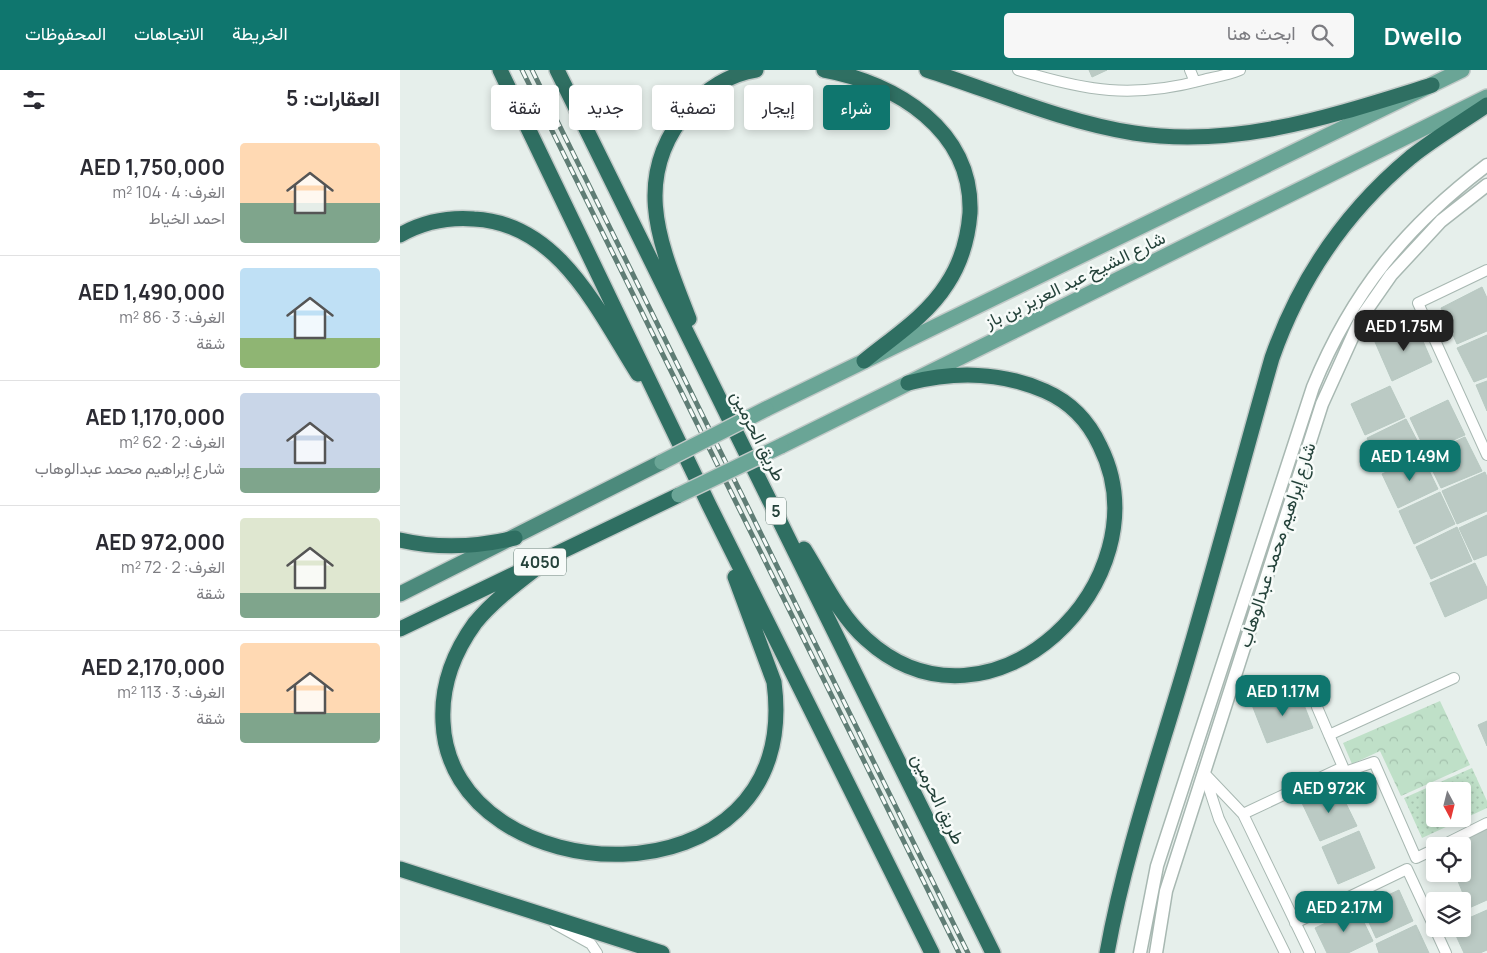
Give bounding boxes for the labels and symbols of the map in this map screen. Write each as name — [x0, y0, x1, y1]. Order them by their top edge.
street label: شارع الشيخ عبد العزيز بن باز — [979, 225, 1169, 335]
pin: AED 1.75M — [1347, 310, 1461, 352]
street label: طريق الحرمين — [726, 386, 792, 485]
street label: شارع إبراهيم محمد عبدالوهاب — [1232, 439, 1321, 651]
pin: AED 1.49M — [1353, 440, 1467, 482]
road number: 5 — [766, 498, 786, 524]
road number: 4050 — [514, 548, 566, 576]
pin: AED 1.17M — [1226, 674, 1340, 717]
street label: طريق الحرمين — [906, 749, 971, 848]
pin: AED 972K — [1277, 772, 1381, 814]
north arrow — [1426, 782, 1471, 828]
pin: AED 2.17M — [1287, 890, 1401, 933]

